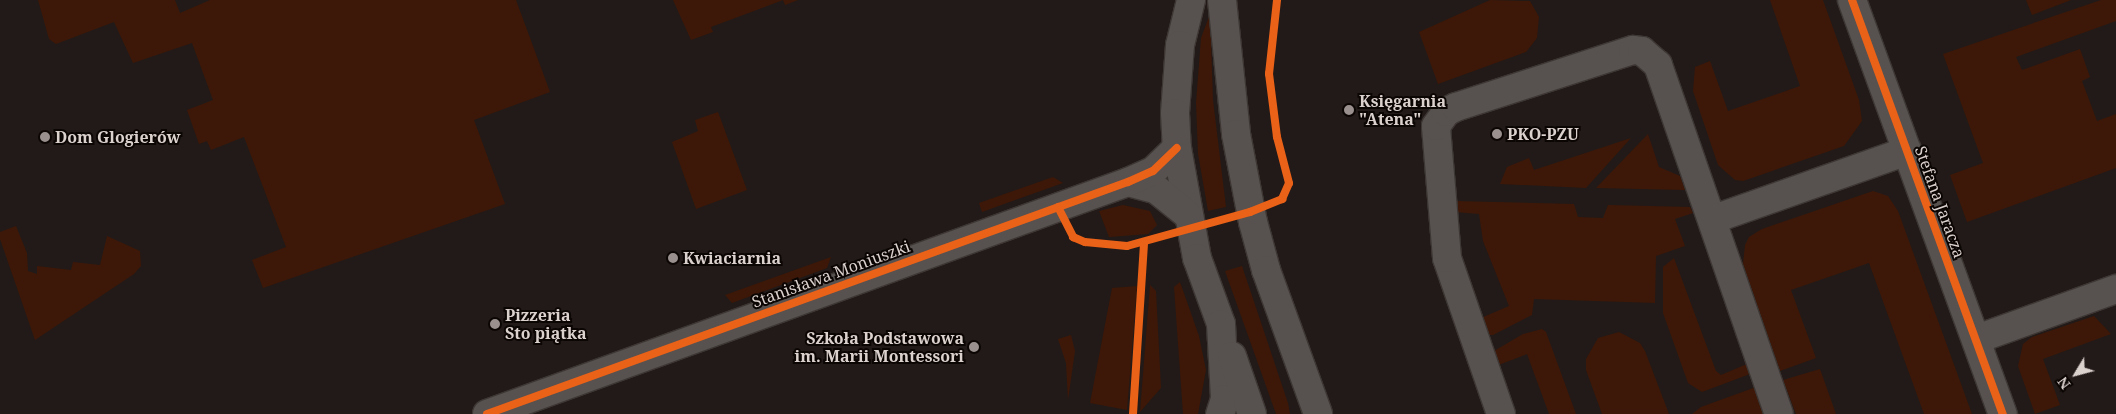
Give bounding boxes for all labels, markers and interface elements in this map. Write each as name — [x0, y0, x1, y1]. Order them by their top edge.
place label: Księgarnia "Atena" — [1359, 91, 1446, 129]
marker: Księgarnia "Atena" — [1343, 104, 1355, 116]
place label: PKO-PZU — [1507, 124, 1579, 144]
place label: Dom Glogierów — [55, 127, 180, 147]
marker: PKO-PZU — [1491, 128, 1503, 140]
marker: Dom Glogierów — [39, 131, 51, 143]
street label: Stefana Jaracza — [1911, 144, 1969, 260]
street label: Stanisława Moniuszki — [749, 236, 913, 312]
place label: Kwiaciarnia — [683, 248, 781, 268]
marker: Kwiaciarnia — [667, 252, 679, 264]
place label: Pizzeria Sto piątka — [505, 305, 587, 343]
marker: Pizzeria Sto piątka — [489, 318, 501, 330]
place label: Szkoła Podstawowa im. Marii Montessori — [795, 328, 964, 366]
marker: Szkoła Podstawowa im. Marii Montessori — [968, 341, 980, 353]
north arrow — [2051, 349, 2101, 399]
text: N — [2053, 373, 2075, 393]

